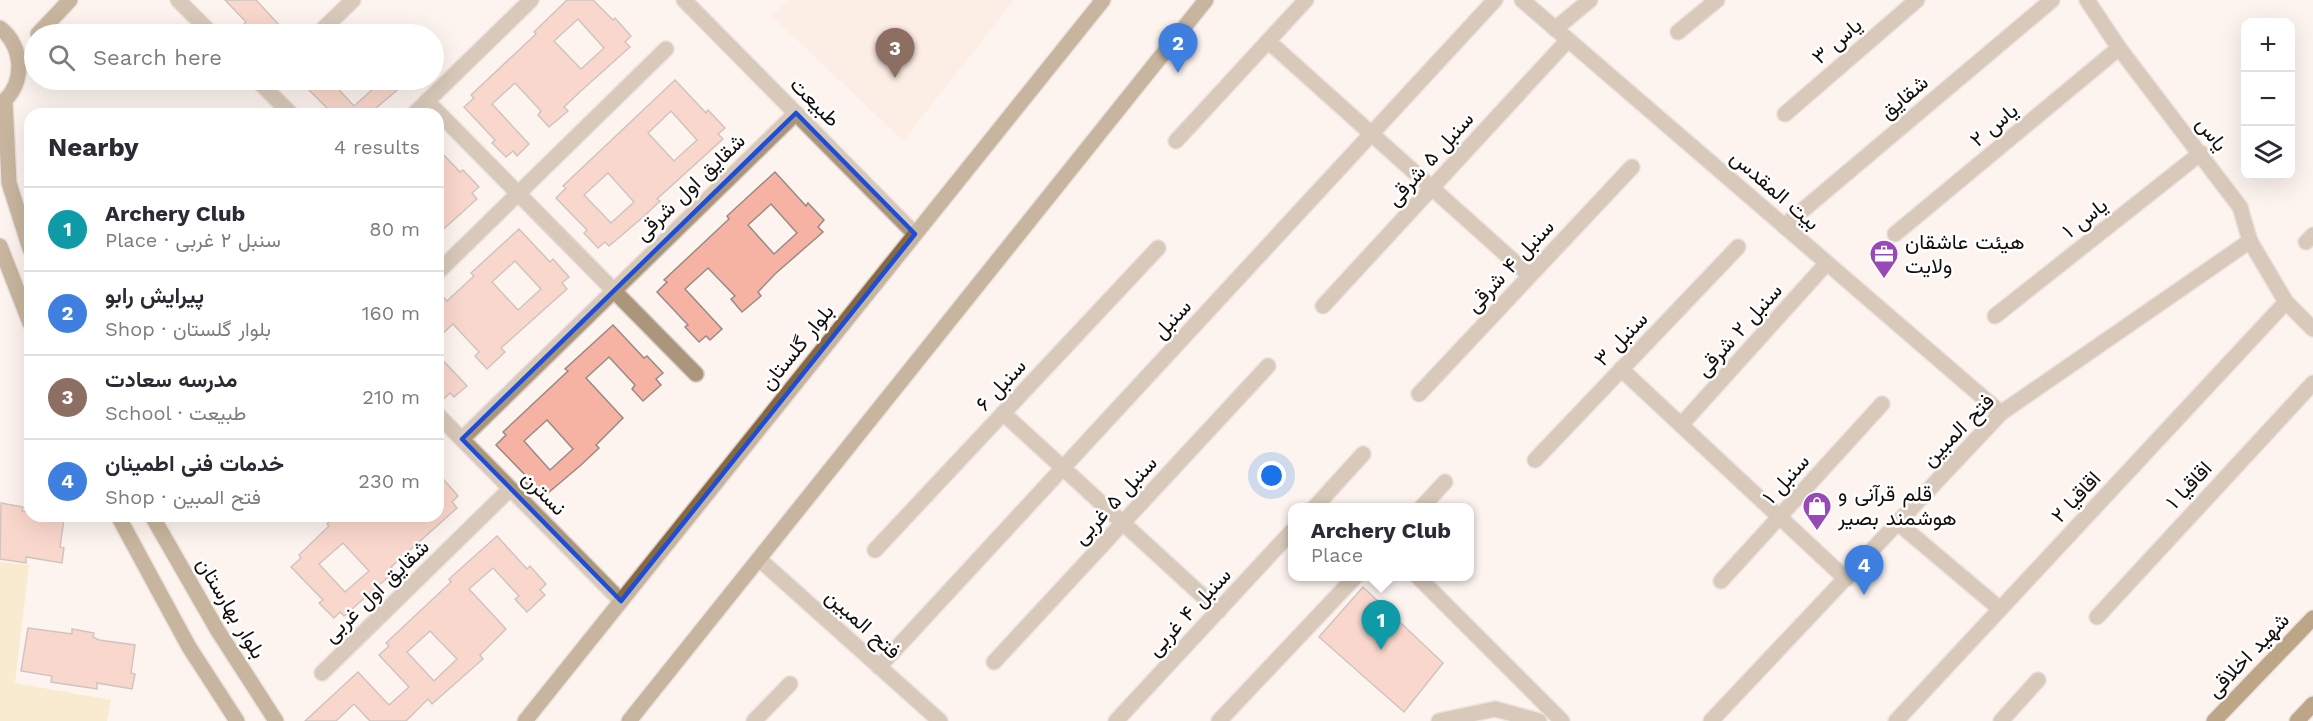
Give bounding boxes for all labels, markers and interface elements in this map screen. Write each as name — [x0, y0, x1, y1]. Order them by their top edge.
street label: یاس ۳ — [1807, 12, 1867, 69]
map controls — [2241, 18, 2295, 180]
button: + — [2241, 18, 2295, 72]
pin: 2 — [1158, 23, 1198, 73]
search box — [24, 24, 444, 90]
pin: 3 — [876, 28, 914, 78]
icon: search — [45, 41, 78, 74]
text: Search here — [93, 45, 222, 70]
street label: شقایق — [1874, 69, 1933, 124]
street label: طبیعت — [785, 72, 845, 132]
button: − — [2241, 72, 2295, 126]
street label: یاس ۲ — [1965, 97, 2023, 152]
street label: سنبل ۵ شرقی — [1381, 106, 1479, 212]
street label: یاس — [2191, 111, 2233, 156]
button: layers — [2241, 126, 2295, 180]
street label: شقایق اول شرقی — [629, 128, 751, 246]
text: Nearby — [48, 132, 139, 162]
text: 4 results — [334, 135, 420, 159]
street label: بیت المقدس — [1726, 144, 1825, 235]
street label: یاس ۱ — [2057, 192, 2112, 243]
text: Archery Club — [105, 201, 245, 226]
street label: سنبل ۴ شرقی — [1460, 214, 1560, 318]
text: 1 — [63, 217, 72, 241]
text: 80 m — [369, 217, 420, 241]
text: Place · سنبل ۲ غربی — [105, 228, 281, 252]
place label: هیئت عاشقان ولایت — [1905, 229, 2025, 279]
office icon: هیئت عاشقان ولایت — [1868, 238, 1900, 280]
street label: سنبل ۲ شرقی — [1690, 278, 1788, 382]
text: پیرایش رابو — [105, 283, 204, 308]
street label: سنبل — [1147, 294, 1196, 344]
street label: بلوار گلستان — [755, 299, 839, 395]
text: 2 — [62, 301, 73, 325]
text: 160 m — [362, 301, 420, 325]
street label: سنبل ۳ — [1589, 306, 1653, 371]
text: Shop · بلوار گلستان — [105, 317, 271, 341]
street label: سنبل ۶ — [970, 353, 1031, 416]
text: مدرسه سعادت — [105, 367, 238, 392]
text: 3 — [62, 385, 73, 409]
text: 210 m — [362, 385, 420, 409]
street label: فتح المبین — [1916, 388, 2001, 473]
text: School · طبیعت — [105, 401, 246, 425]
street label: سنبل ۱ — [1757, 449, 1814, 509]
street label: سنبل ۵ غربی — [1067, 450, 1163, 550]
text: خدمات فنی اطمینان — [105, 451, 284, 476]
street label: اقاقیا ۱ — [2160, 456, 2217, 514]
your location — [1257, 461, 1286, 490]
street label: نسترن — [516, 465, 572, 521]
street label: اقاقیا ۲ — [2046, 466, 2106, 527]
text: 4 — [61, 469, 74, 493]
text: 230 m — [358, 469, 420, 493]
place label: قلم قرآنی و هوشمند بصیر — [1837, 481, 1957, 531]
text: Shop · فتح المبین — [105, 485, 261, 509]
shop icon: قلم قرآنی و هوشمند بصیر — [1801, 490, 1833, 532]
popup — [1288, 503, 1474, 581]
text: Archery Club — [1311, 518, 1451, 543]
street label: شقایق اول غربی — [318, 534, 434, 648]
text: Place — [1311, 543, 1363, 567]
pin: 4 — [1844, 546, 1884, 595]
street label: بلوار بهارستان — [191, 553, 271, 663]
street label: سنبل ۴ غربی — [1141, 562, 1237, 662]
street label: فتح المبین — [819, 583, 906, 665]
pin: 1 — [1362, 600, 1400, 650]
street label: شهید اخلاقی — [2201, 607, 2295, 703]

